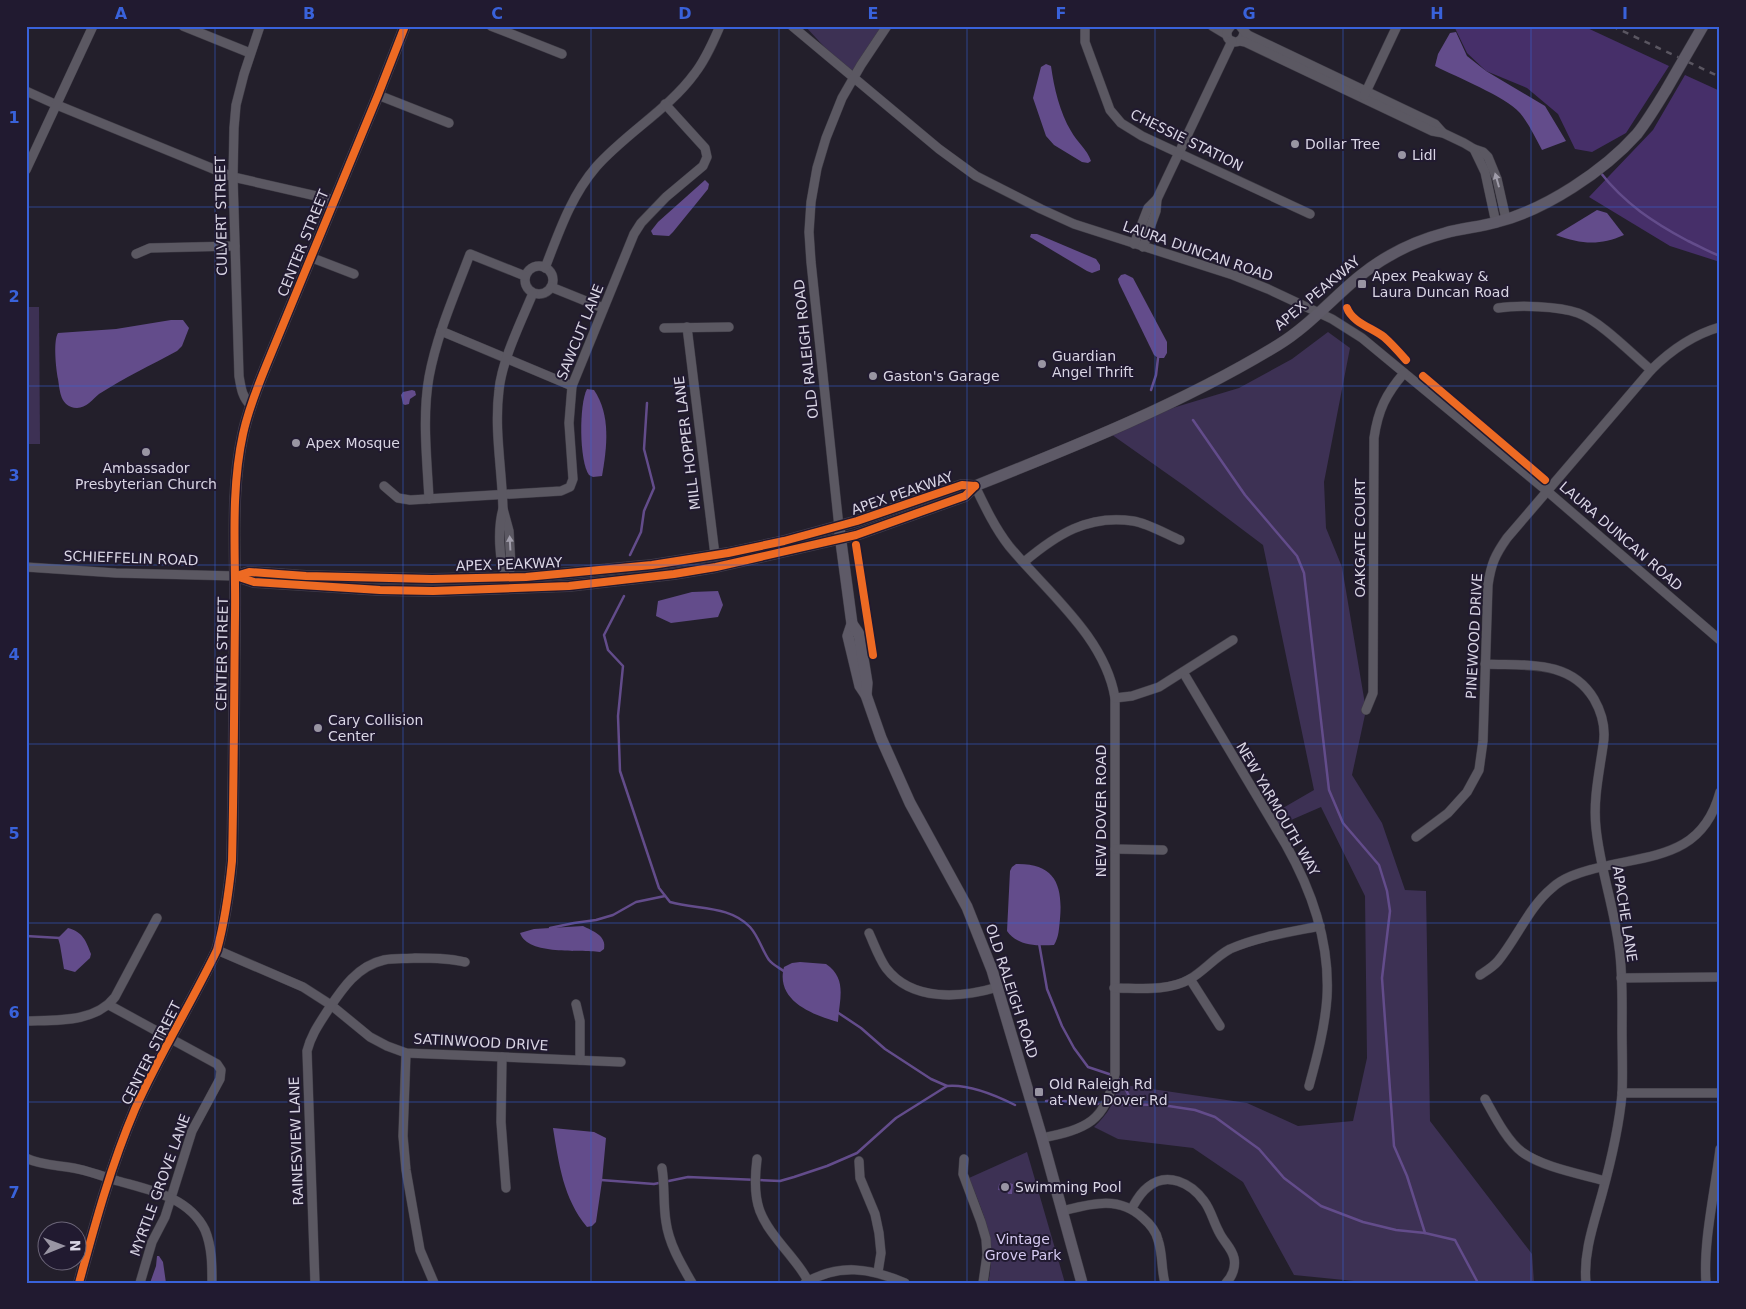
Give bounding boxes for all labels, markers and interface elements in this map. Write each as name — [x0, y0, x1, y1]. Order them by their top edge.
text: A — [115, 4, 128, 23]
text: B — [303, 4, 315, 23]
text: C — [491, 4, 503, 23]
text: D — [678, 4, 692, 23]
text: E — [868, 4, 878, 23]
text: F — [1056, 4, 1066, 23]
text: G — [1242, 4, 1256, 23]
text: H — [1430, 4, 1444, 23]
text: I — [1622, 4, 1628, 23]
street label: CHESSIE STATION — [1128, 106, 1246, 174]
text: 1 — [8, 108, 20, 127]
place label: Dollar Tree — [1305, 136, 1380, 152]
marker: Dollar Tree — [1289, 138, 1301, 150]
place label: Lidl — [1412, 147, 1436, 163]
marker: Lidl — [1396, 149, 1408, 161]
street label: CULVERT STREET — [212, 156, 230, 276]
one-way arrow — [1493, 172, 1501, 187]
street label: CENTER STREET — [274, 187, 332, 299]
street label: LAURA DUNCAN ROAD — [1121, 218, 1275, 284]
street label: APEX PEAKWAY — [1271, 252, 1363, 333]
place label: Apex Peakway & Laura Duncan Road — [1372, 268, 1509, 300]
street label: OLD RALEIGH ROAD — [791, 278, 821, 420]
marker: Apex Peakway & Laura Duncan Road — [1356, 278, 1368, 290]
street label: SAWCUT LANE — [554, 282, 606, 382]
text: 2 — [8, 287, 20, 306]
place label: Guardian Angel Thrift — [1052, 348, 1134, 380]
marker: Guardian Angel Thrift — [1036, 358, 1048, 370]
place label: Gaston's Garage — [883, 368, 1000, 384]
marker: Gaston's Garage — [867, 370, 879, 382]
street label: MILL HOPPER LANE — [671, 375, 703, 511]
place label: Apex Mosque — [306, 435, 400, 451]
marker: Apex Mosque — [290, 437, 302, 449]
marker: Ambassador Presbyterian Church — [140, 446, 152, 458]
place label: Ambassador Presbyterian Church — [75, 460, 217, 492]
text: 3 — [8, 466, 20, 485]
street label: APEX PEAKWAY — [849, 468, 955, 518]
street label: OAKGATE COURT — [1352, 478, 1368, 598]
street label: LAURA DUNCAN ROAD — [1556, 478, 1686, 594]
one-way arrow — [506, 535, 514, 551]
street label: SCHIEFFELIN ROAD — [63, 548, 199, 568]
street label: APEX PEAKWAY — [455, 554, 563, 574]
street label: PINEWOOD DRIVE — [1463, 573, 1485, 699]
street label: CENTER STREET — [213, 596, 231, 711]
text: 4 — [8, 645, 20, 664]
place label: Cary Collision Center — [328, 712, 423, 744]
marker: Cary Collision Center — [312, 722, 324, 734]
street label: NEW YARMOUTH WAY — [1233, 739, 1323, 879]
street label: NEW DOVER ROAD — [1093, 745, 1109, 877]
text: 5 — [8, 824, 20, 843]
street label: APACHE LANE — [1610, 865, 1640, 963]
street label: OLD RALEIGH ROAD — [983, 922, 1041, 1060]
street label: CENTER STREET — [118, 998, 184, 1107]
text: 6 — [8, 1003, 20, 1022]
street label: SATINWOOD DRIVE — [413, 1030, 549, 1054]
street label: RAINESVIEW LANE — [286, 1076, 306, 1206]
place label: Old Raleigh Rd at New Dover Rd — [1049, 1076, 1168, 1108]
marker: Old Raleigh Rd at New Dover Rd — [1033, 1086, 1045, 1098]
street label: MYRTLE GROVE LANE — [127, 1112, 193, 1258]
place label: Swimming Pool — [1015, 1179, 1122, 1195]
marker: Swimming Pool — [999, 1181, 1011, 1193]
text: 7 — [8, 1183, 20, 1202]
north arrow — [38, 1222, 88, 1272]
park label: Vintage Grove Park — [985, 1231, 1062, 1263]
text: N — [67, 1240, 83, 1252]

